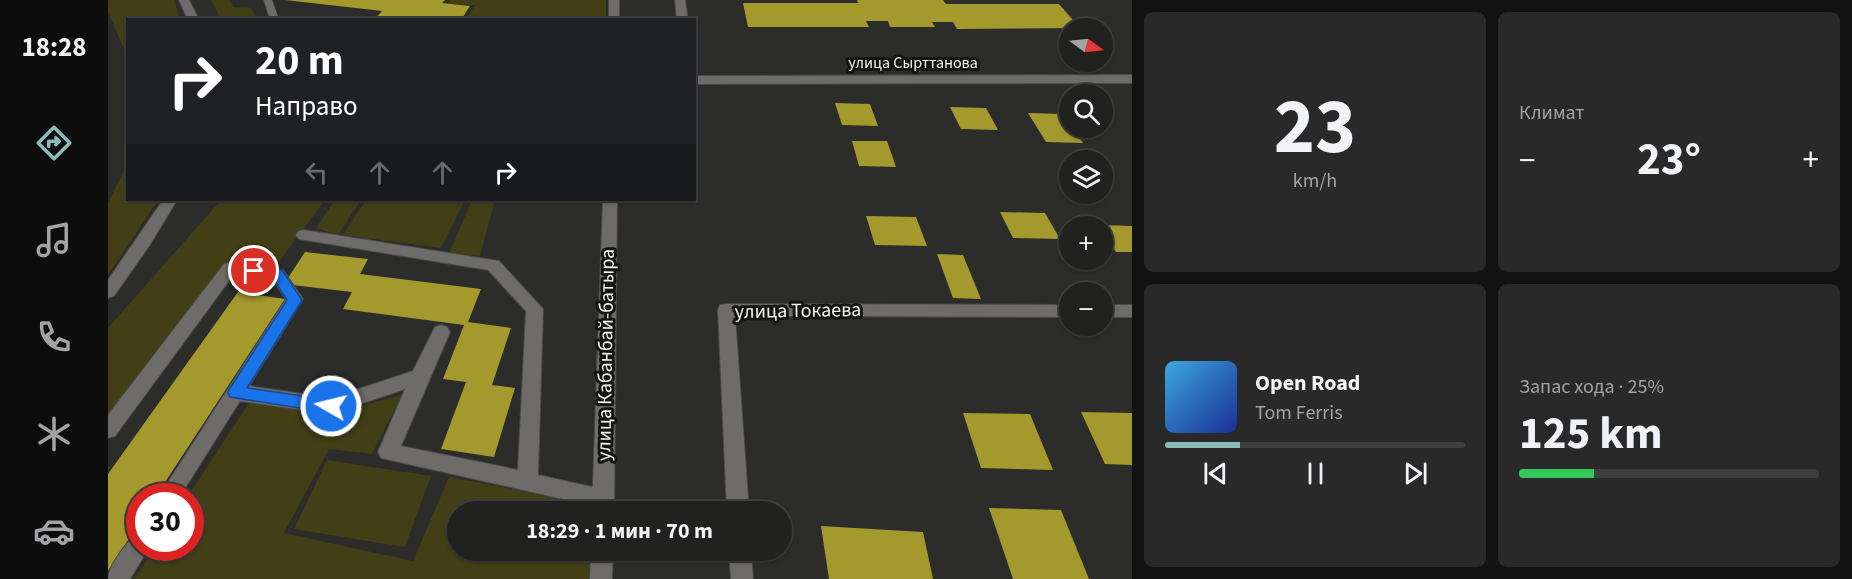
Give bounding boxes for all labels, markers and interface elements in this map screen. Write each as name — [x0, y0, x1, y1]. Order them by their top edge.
north arrow — [1059, 18, 1113, 72]
map controls — [1059, 18, 1113, 336]
text: 18:28 — [21, 28, 87, 67]
text: 20 m — [255, 31, 344, 91]
icon: right — [156, 42, 234, 120]
street label: улица Сырттанова — [848, 52, 978, 74]
text: 23 — [1274, 72, 1356, 183]
button: search — [1059, 84, 1113, 138]
text: Направо — [255, 87, 358, 126]
text: Климат — [1519, 99, 1585, 127]
icon: directions — [33, 122, 75, 164]
text: 23° — [1637, 128, 1701, 192]
text: − — [1519, 137, 1535, 184]
text: + — [1803, 137, 1819, 184]
button: layers — [1059, 150, 1113, 204]
icon: left — [300, 156, 333, 189]
icon: ahead — [363, 156, 396, 189]
icon: ahead — [426, 156, 459, 189]
icon: right — [489, 156, 522, 189]
text: km/h — [1293, 167, 1337, 195]
button: + — [1059, 216, 1113, 270]
icon: music — [33, 219, 75, 261]
pin — [228, 245, 279, 296]
street label: улица Кабанбай-батыра — [590, 249, 622, 461]
icon: arrive — [237, 254, 270, 287]
button: − — [1059, 282, 1113, 336]
street label: улица Токаева — [734, 296, 862, 326]
icon: phone — [33, 316, 75, 358]
text: Open Road — [1255, 367, 1360, 399]
text: Запас хода · 25% — [1519, 373, 1664, 401]
position arrow — [299, 374, 363, 438]
text: Tom Ferris — [1255, 399, 1343, 427]
text: 125 km — [1519, 402, 1663, 466]
icon: climate — [33, 413, 75, 455]
icon: previous — [1199, 457, 1232, 490]
icon: pause — [1299, 457, 1332, 490]
icon: next — [1399, 457, 1432, 490]
speed limit sign: 30 — [126, 483, 204, 561]
icon: car — [33, 510, 75, 552]
text: 18:29 · 1 мин · 70 m — [526, 515, 713, 547]

